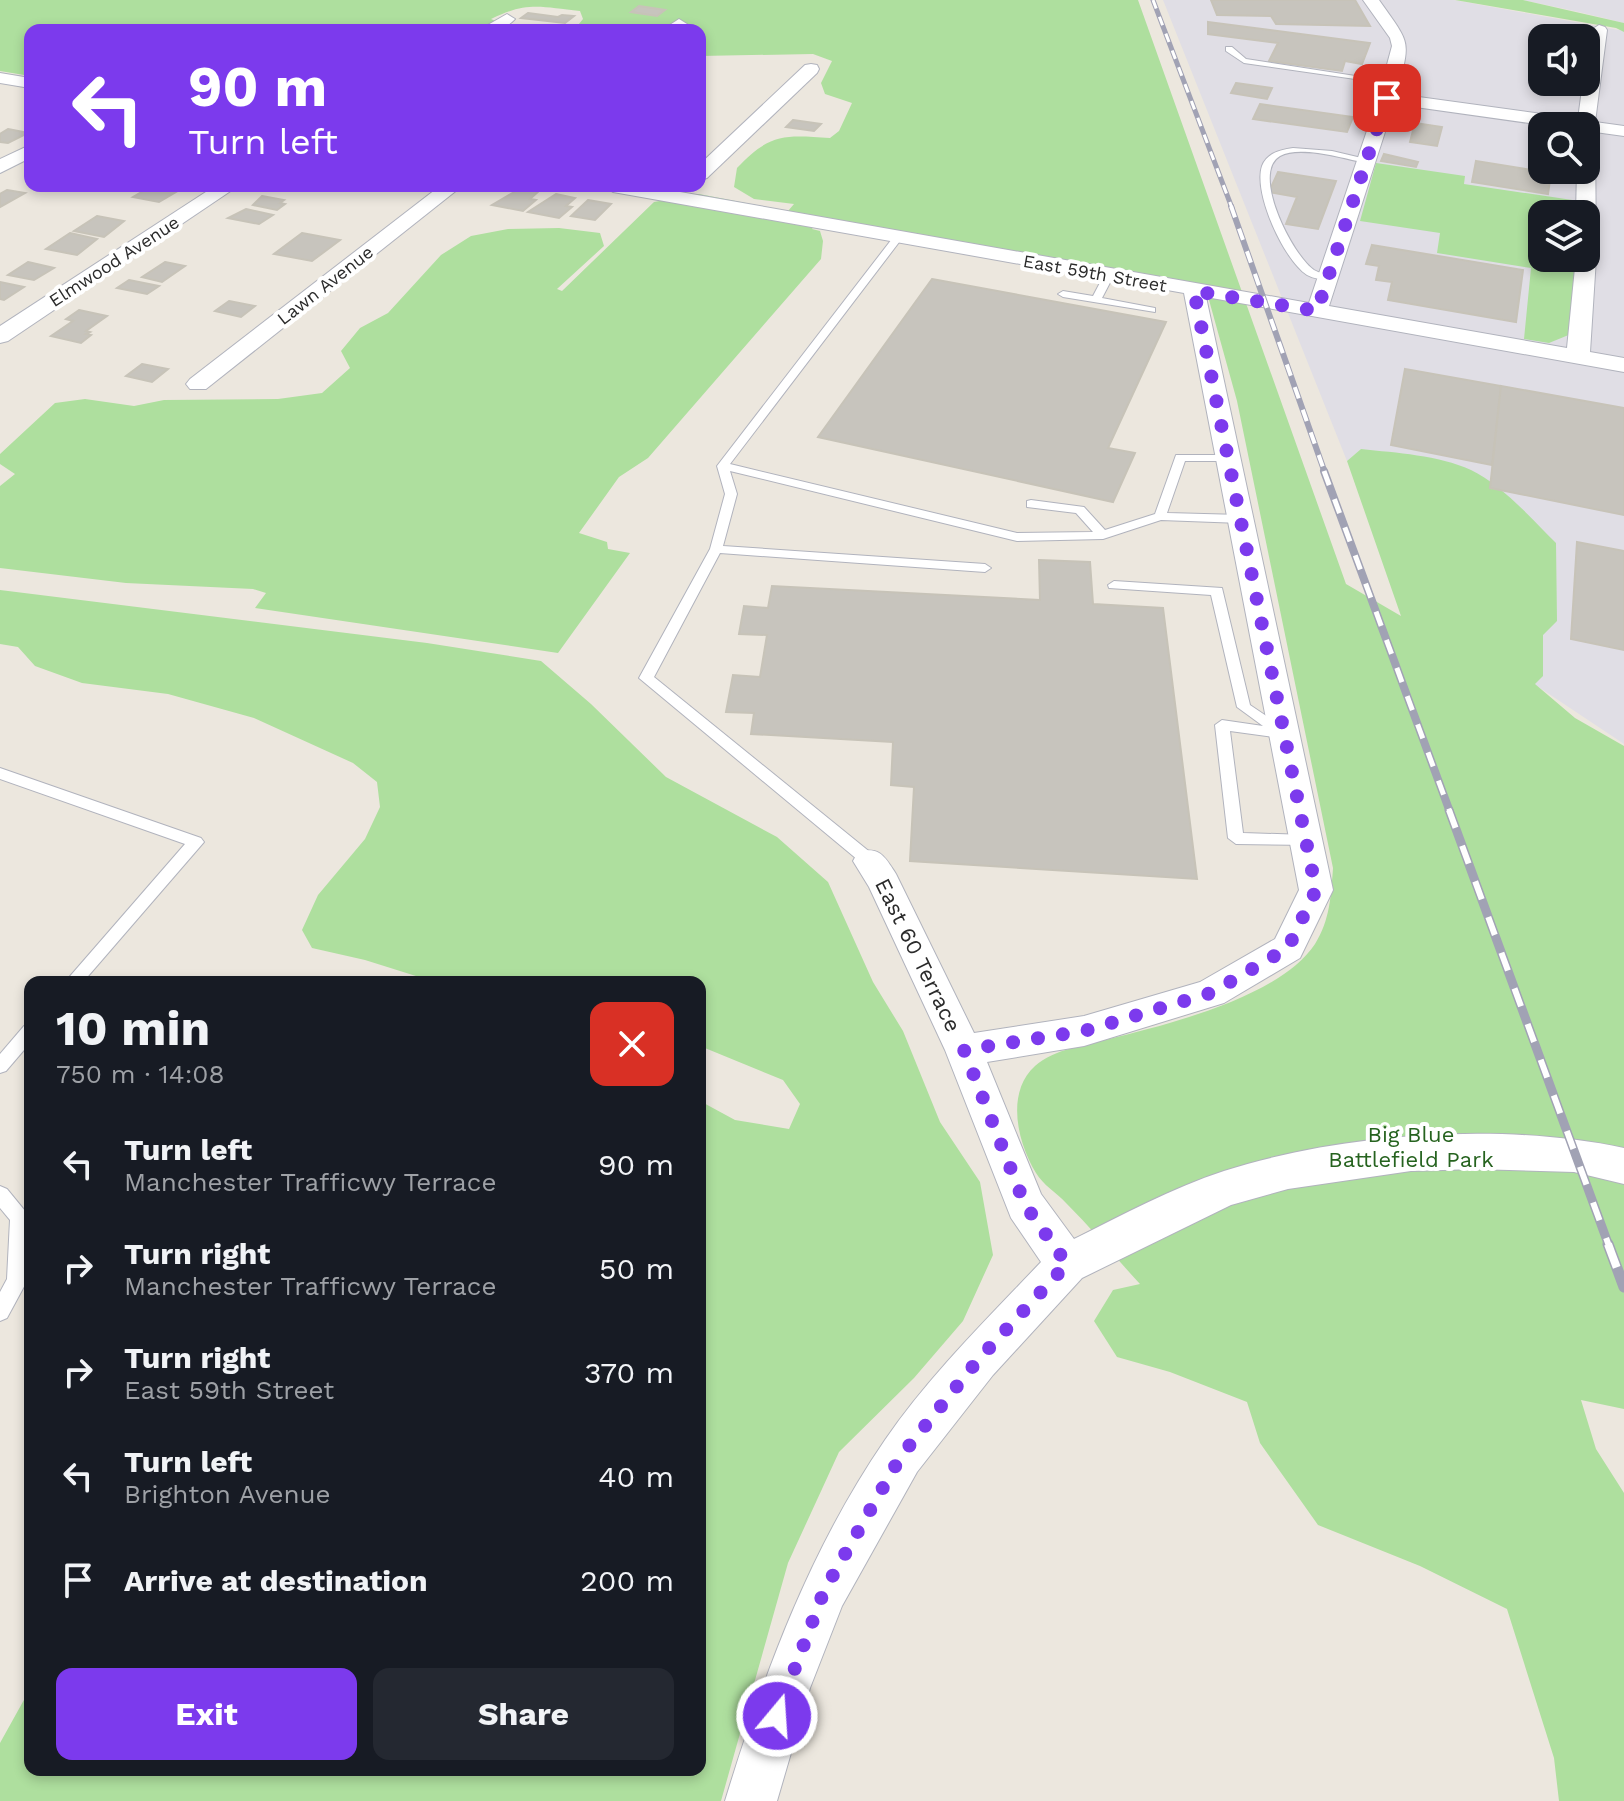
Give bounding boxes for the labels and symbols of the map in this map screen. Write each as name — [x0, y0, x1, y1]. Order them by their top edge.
pin — [1353, 64, 1421, 132]
street label: Elmwood Avenue — [45, 211, 183, 311]
street label: Lawn Avenue — [273, 241, 377, 329]
street label: East 59th Street — [1022, 250, 1169, 296]
street label: East 60 Terrace — [870, 874, 966, 1036]
park label: Big Blue Battlefield Park — [1328, 1122, 1494, 1172]
position arrow — [735, 1674, 819, 1758]

